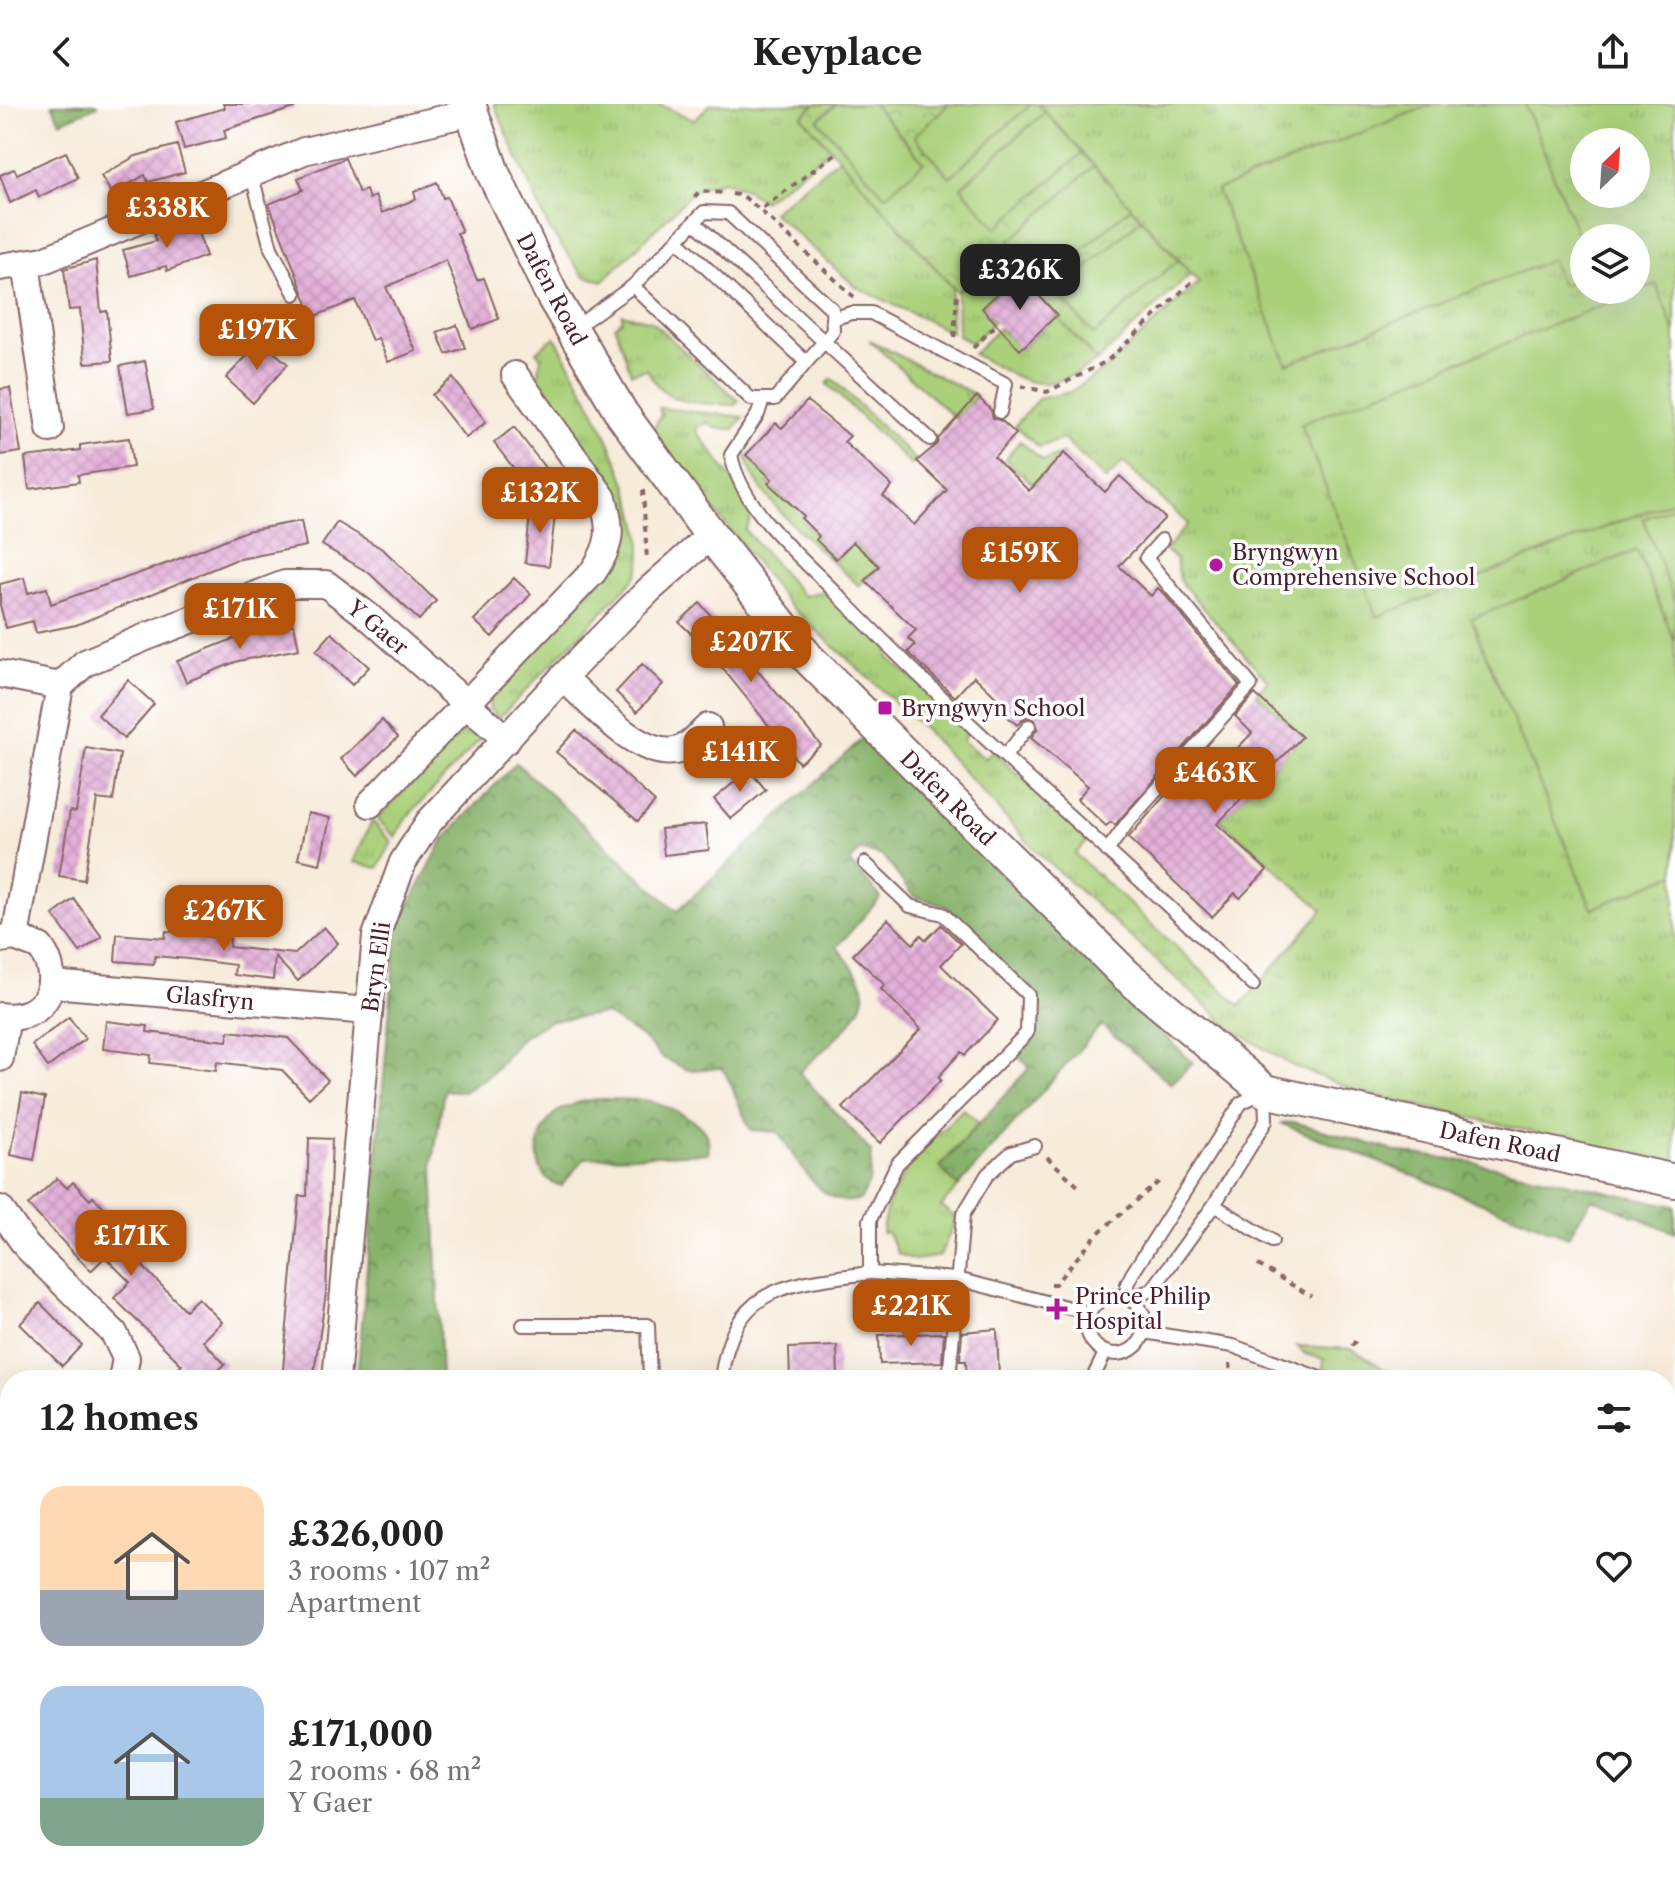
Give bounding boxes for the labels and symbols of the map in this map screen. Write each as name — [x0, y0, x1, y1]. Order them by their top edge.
north arrow — [1570, 128, 1650, 208]
pin: £338K — [111, 182, 223, 250]
street label: Dafen Road — [511, 228, 592, 350]
pin: £326K — [964, 244, 1076, 312]
pin: £197K — [201, 304, 313, 372]
pin: £132K — [484, 467, 596, 535]
pin: £159K — [964, 527, 1076, 595]
place label: Bryngwyn Comprehensive School — [1232, 539, 1476, 591]
marker: Bryngwyn Comprehensive School — [1207, 556, 1225, 574]
pin: £171K — [184, 583, 296, 651]
street label: Y Gaer — [341, 593, 414, 661]
pin: £207K — [695, 616, 807, 684]
place label: Bryngwyn School — [901, 695, 1086, 722]
marker: Bryngwyn School — [876, 699, 894, 717]
pin: £141K — [684, 726, 796, 794]
street label: Dafen Road — [894, 745, 1001, 852]
pin: £463K — [1159, 747, 1271, 815]
pin: £267K — [168, 885, 280, 953]
street label: Bryn Elli — [357, 920, 396, 1014]
street label: Glasfryn — [165, 981, 255, 1016]
street label: Dafen Road — [1437, 1116, 1563, 1169]
pin: £171K — [75, 1210, 187, 1278]
pin: £221K — [855, 1280, 967, 1348]
place label: Prince Philip Hospital — [1075, 1283, 1211, 1335]
marker: Prince Philip Hospital — [1046, 1298, 1068, 1320]

